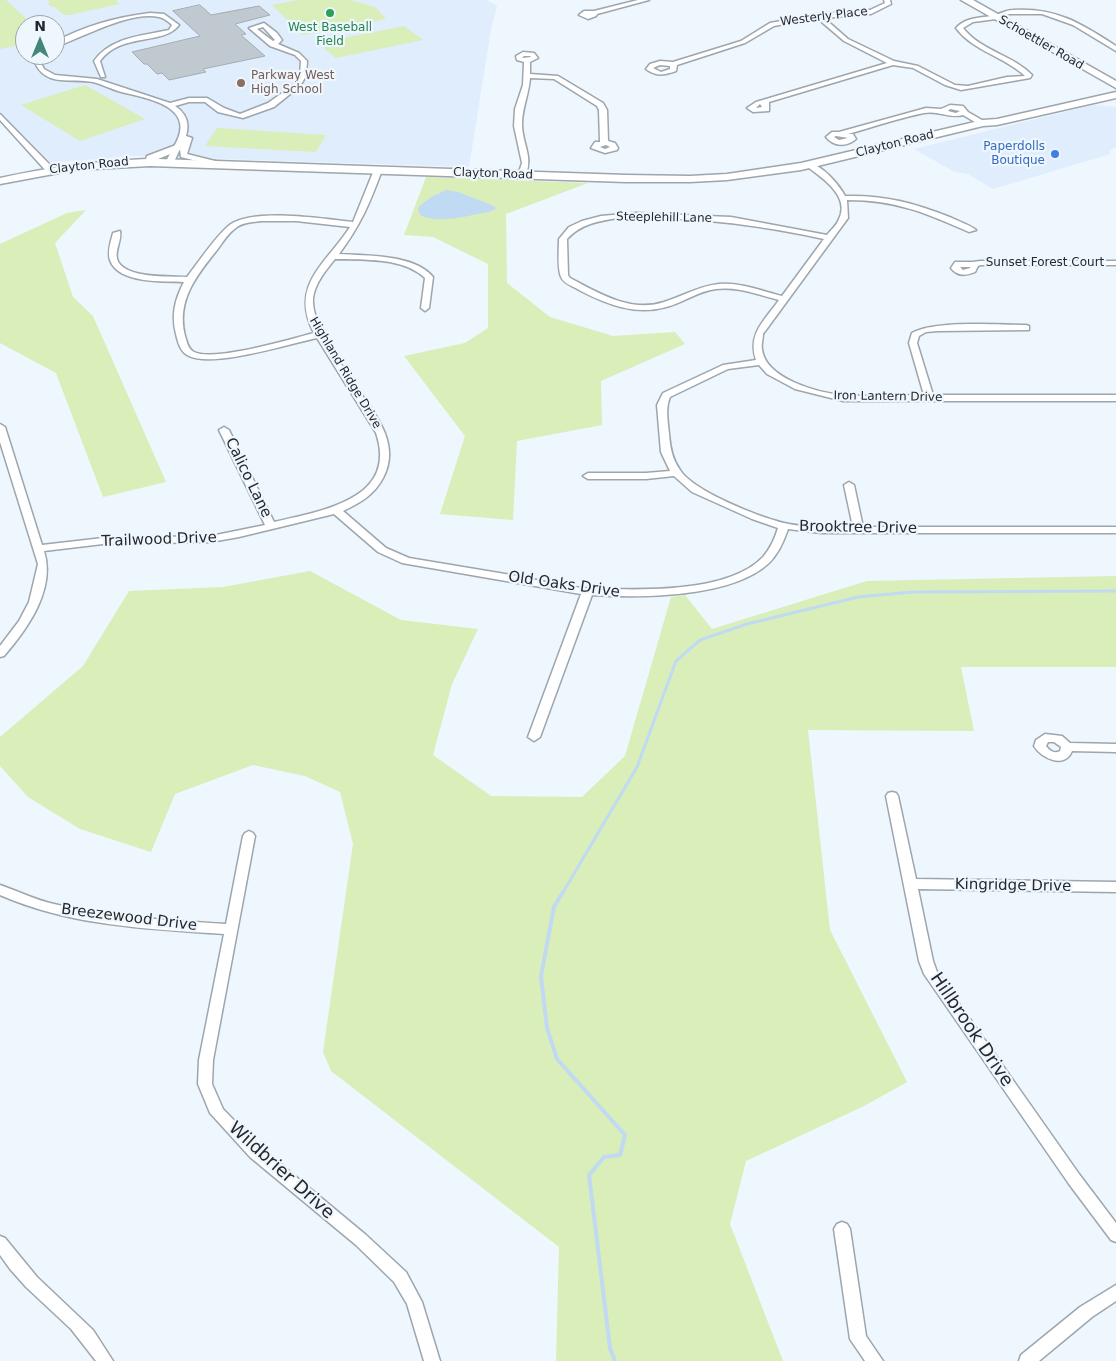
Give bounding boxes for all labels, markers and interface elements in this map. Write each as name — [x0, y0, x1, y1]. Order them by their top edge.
street label: Westerly Place — [779, 4, 869, 30]
marker: West Baseball Field — [324, 7, 336, 19]
street label: Schoettler Road — [996, 13, 1086, 73]
north arrow — [15, 15, 65, 65]
text: N — [34, 18, 46, 34]
place label: West Baseball Field — [288, 21, 372, 49]
place label: Parkway West High School — [251, 69, 335, 97]
marker: Parkway West High School — [235, 77, 247, 89]
street label: Clayton Road — [855, 127, 935, 161]
place label: Paperdolls Boutique — [983, 140, 1045, 168]
marker: Paperdolls Boutique — [1049, 148, 1061, 160]
street label: Clayton Road — [49, 155, 129, 177]
street label: Clayton Road — [453, 165, 533, 183]
street label: Steeplehill Lane — [616, 210, 712, 226]
street label: Sunset Forest Court — [986, 256, 1104, 270]
street label: Highland Ridge Drive — [306, 315, 384, 431]
street label: Iron Lantern Drive — [833, 389, 943, 405]
street label: Calico Lane — [221, 435, 275, 521]
street label: Brooktree Drive — [799, 518, 917, 538]
street label: Trailwood Drive — [101, 529, 217, 551]
street label: Old Oaks Drive — [507, 568, 621, 602]
street label: Kingridge Drive — [955, 876, 1071, 896]
street label: Breezewood Drive — [60, 901, 198, 935]
street label: Hillbrook Drive — [925, 969, 1017, 1091]
street label: Wildbrier Drive — [224, 1118, 338, 1224]

